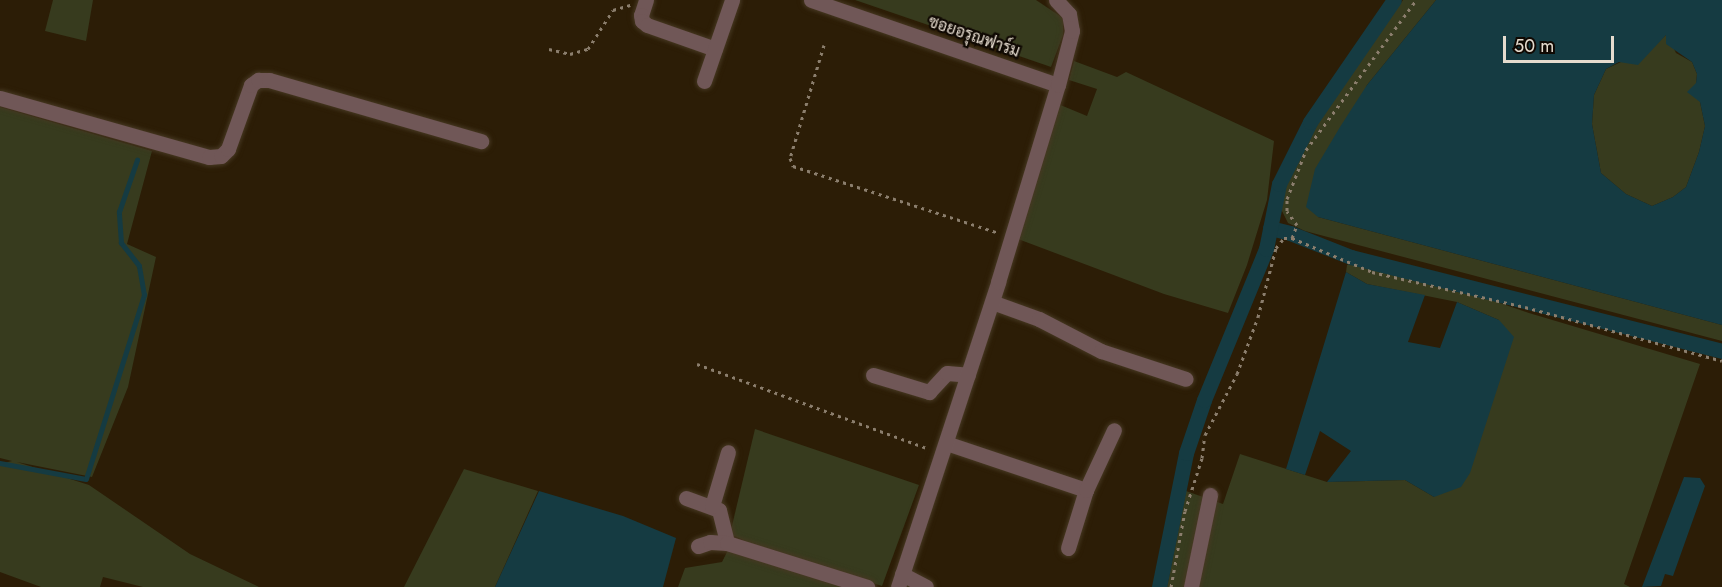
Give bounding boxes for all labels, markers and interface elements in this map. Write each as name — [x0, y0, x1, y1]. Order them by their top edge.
street label: ซอยอรุณฟาร์ม — [926, 12, 1022, 62]
scale bar — [1506, 24, 1617, 62]
text: 50 m — [1514, 33, 1554, 59]

